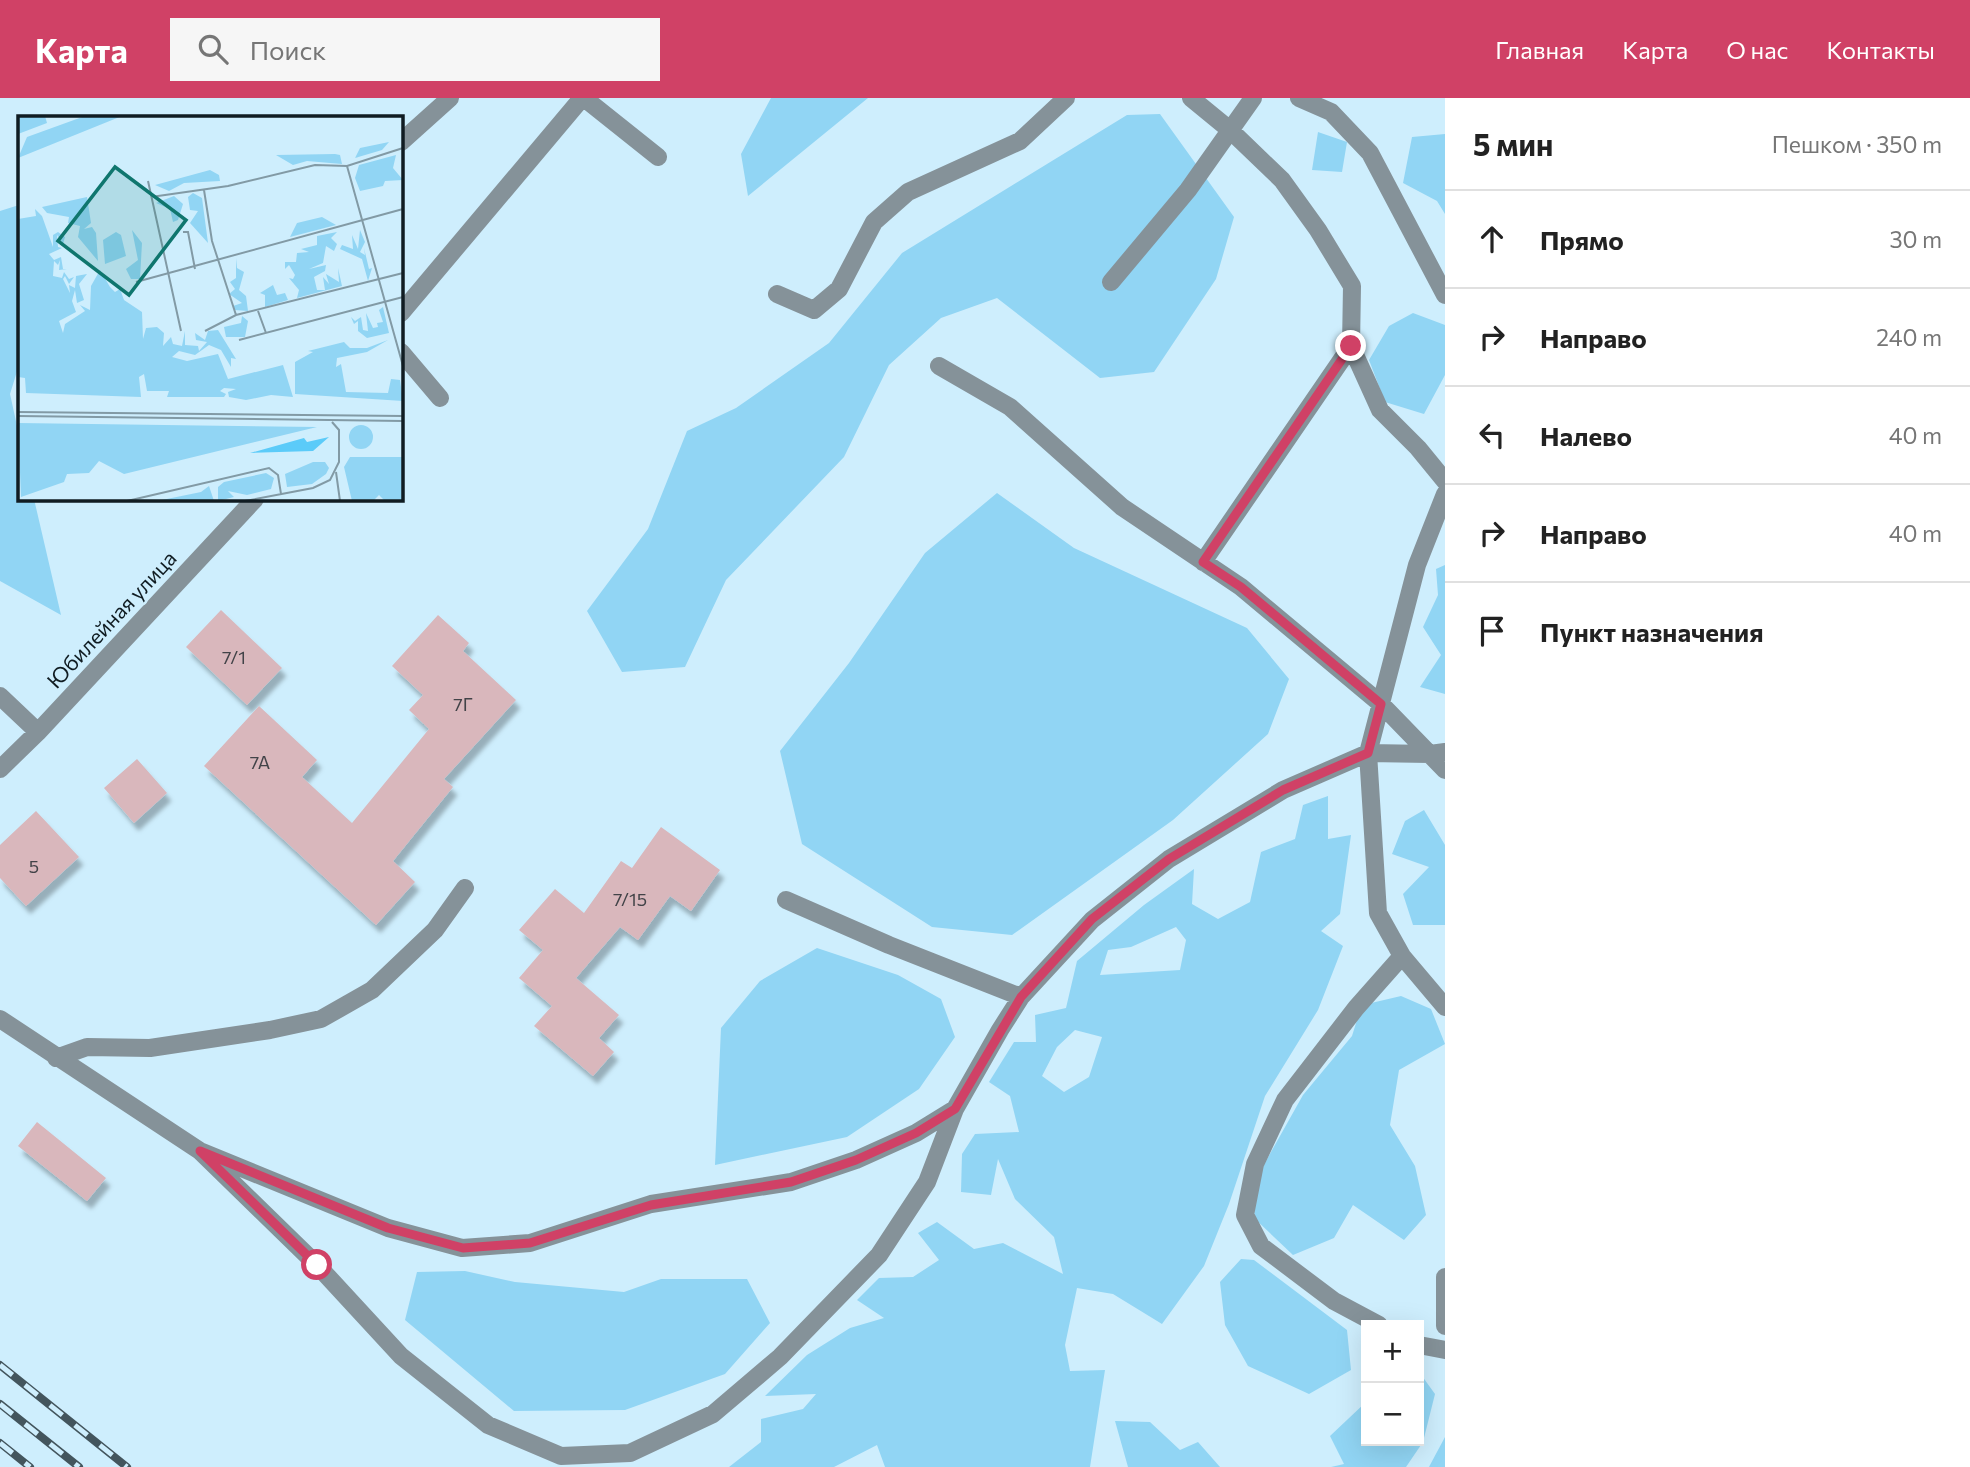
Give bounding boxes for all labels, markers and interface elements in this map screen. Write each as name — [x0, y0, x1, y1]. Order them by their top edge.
search box — [170, 18, 660, 81]
text: Карта — [35, 29, 128, 70]
icon: search — [194, 30, 232, 68]
text: Поиск — [250, 34, 326, 65]
text: Главная — [1495, 35, 1584, 64]
text: Карта — [1622, 35, 1688, 64]
text: О нас — [1726, 35, 1788, 64]
text: Контакты — [1826, 35, 1935, 64]
inset map — [18, 116, 402, 500]
text: 5 мин — [1473, 125, 1553, 162]
text: Пешком · 350 m — [1772, 130, 1942, 158]
icon: ahead — [1473, 220, 1511, 258]
text: Прямо — [1540, 224, 1624, 255]
text: 30 m — [1889, 225, 1942, 253]
icon: right — [1473, 318, 1511, 356]
text: Направо — [1540, 322, 1647, 353]
text: 240 m — [1876, 323, 1942, 351]
route end — [1335, 330, 1366, 361]
icon: left — [1473, 416, 1511, 454]
text: Налево — [1540, 420, 1632, 451]
text: 40 m — [1889, 421, 1942, 449]
icon: right — [1473, 514, 1511, 552]
text: Направо — [1540, 518, 1647, 549]
text: 40 m — [1889, 519, 1942, 547]
street label: Юбилейная улица — [41, 545, 181, 693]
icon: arrive — [1473, 612, 1511, 650]
text: Пункт назначения — [1540, 616, 1764, 647]
house number: 7/1 — [222, 646, 246, 668]
house number: 7Г — [453, 693, 473, 715]
house number: 7А — [250, 751, 270, 773]
house number: 5 — [29, 855, 39, 877]
house number: 7/15 — [613, 888, 647, 910]
route start — [301, 1249, 332, 1280]
map controls — [1361, 1320, 1424, 1446]
button: + — [1361, 1320, 1424, 1383]
button: − — [1361, 1383, 1424, 1446]

